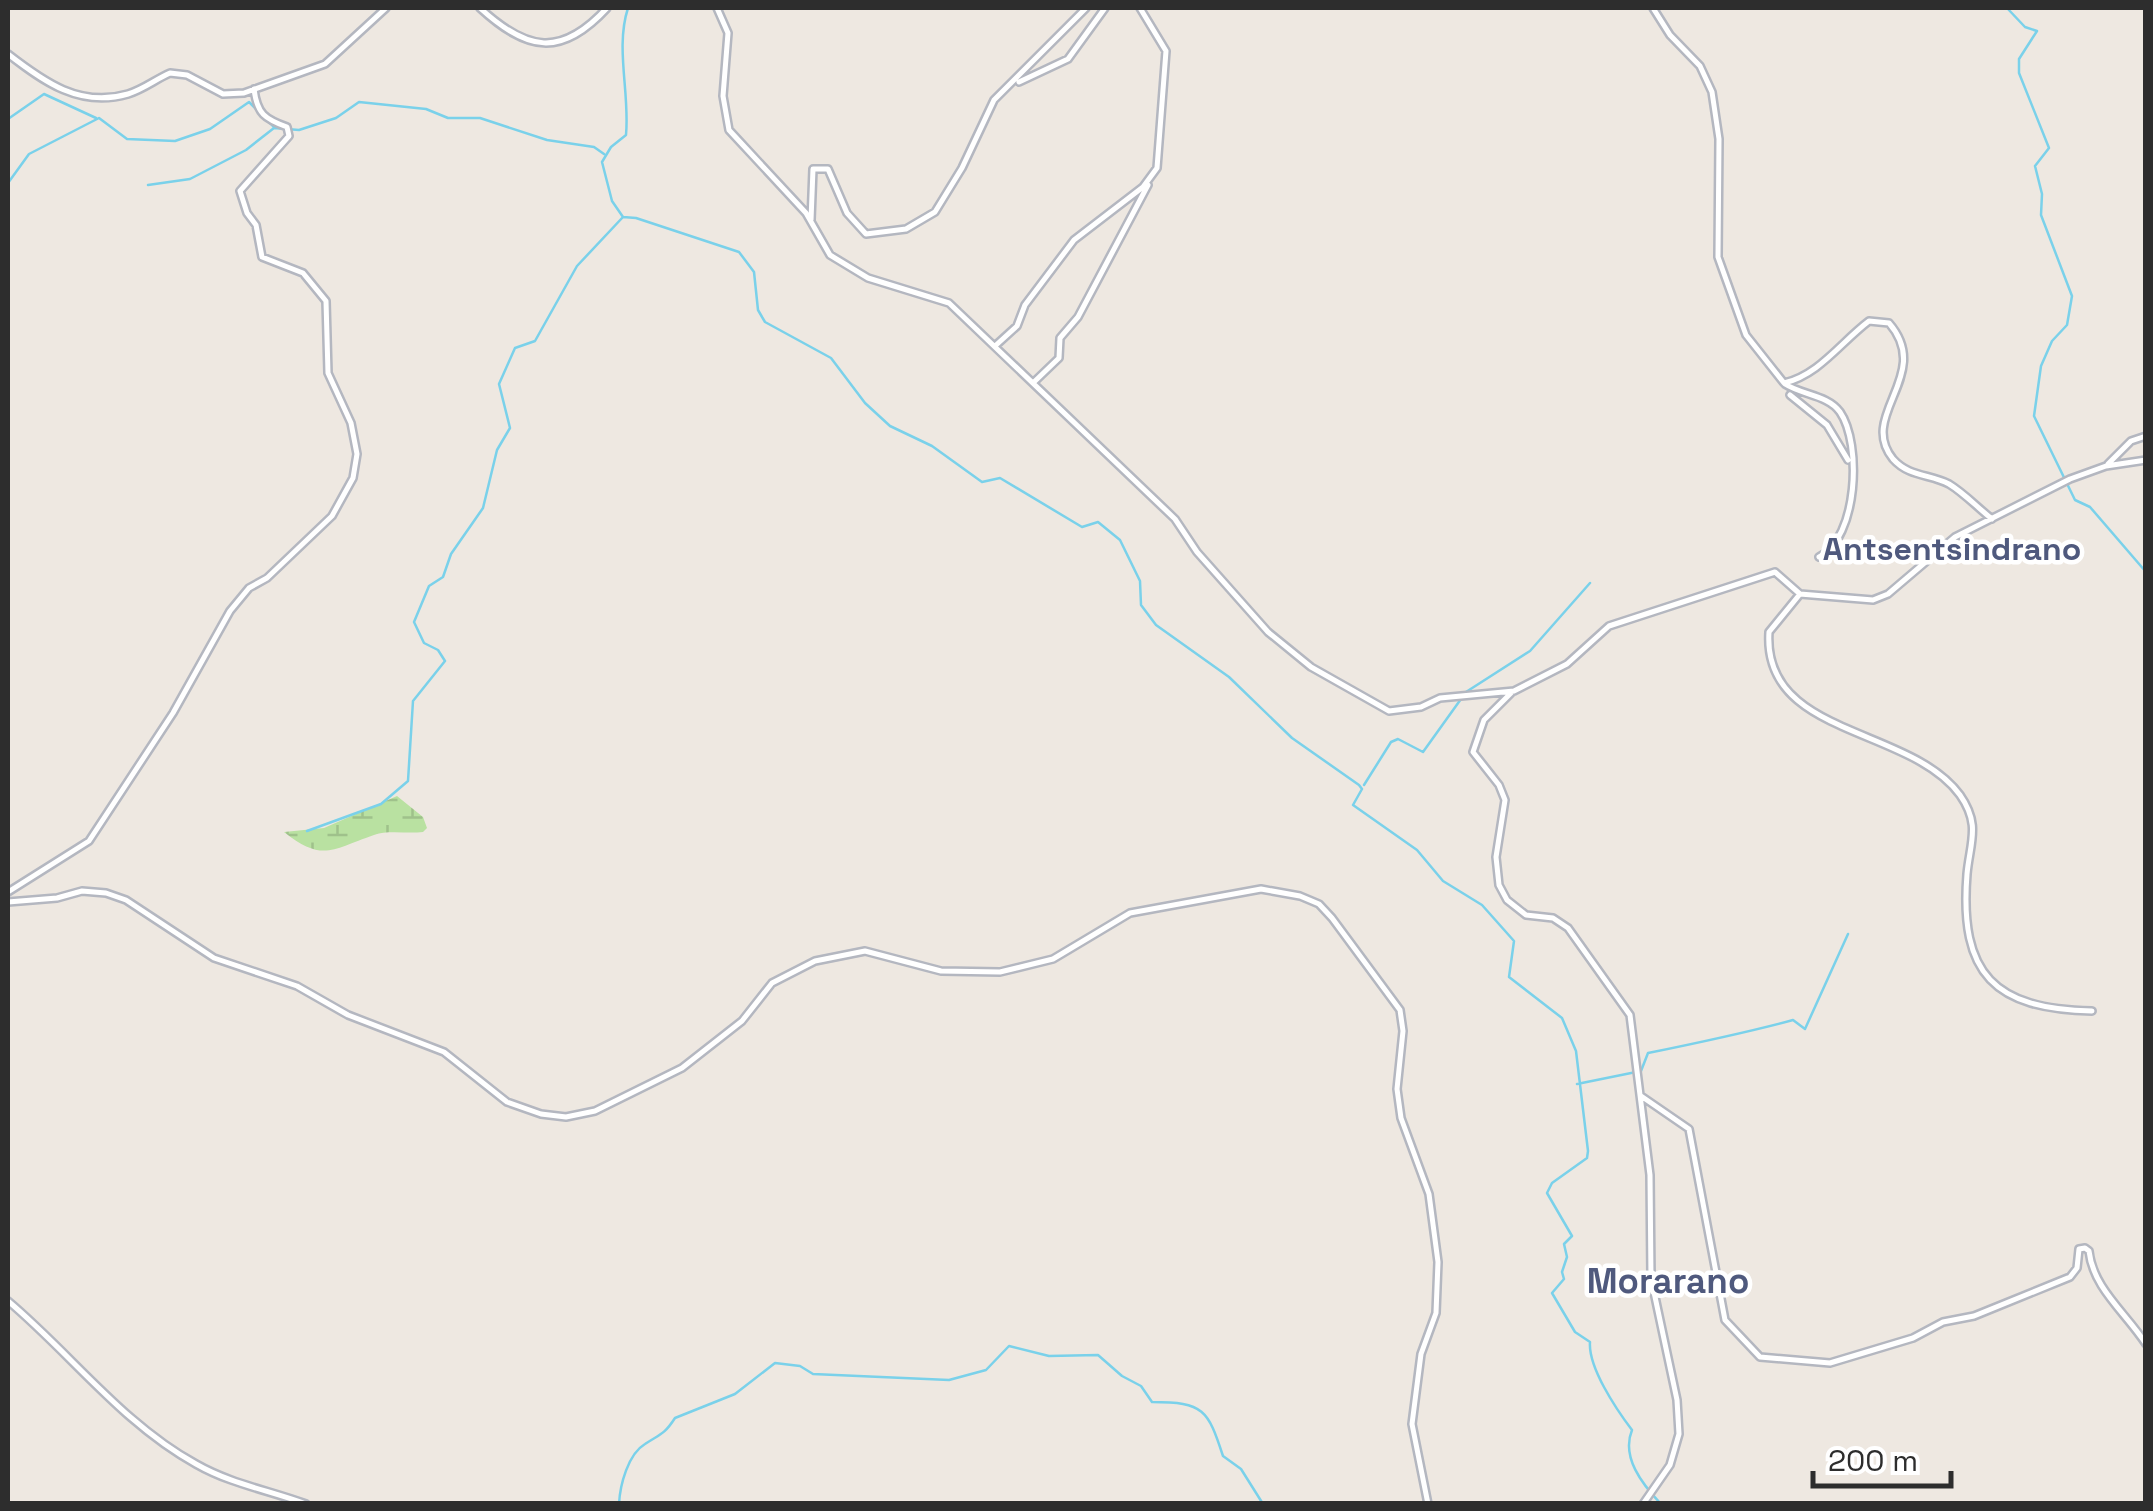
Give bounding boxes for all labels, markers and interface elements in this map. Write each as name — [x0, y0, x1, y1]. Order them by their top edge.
district label: Antsentsindrano — [1823, 529, 2081, 569]
district label: Morarano — [1587, 1259, 1749, 1303]
scale bar — [1813, 1426, 1950, 1488]
text: 200 m — [1828, 1441, 1918, 1480]

